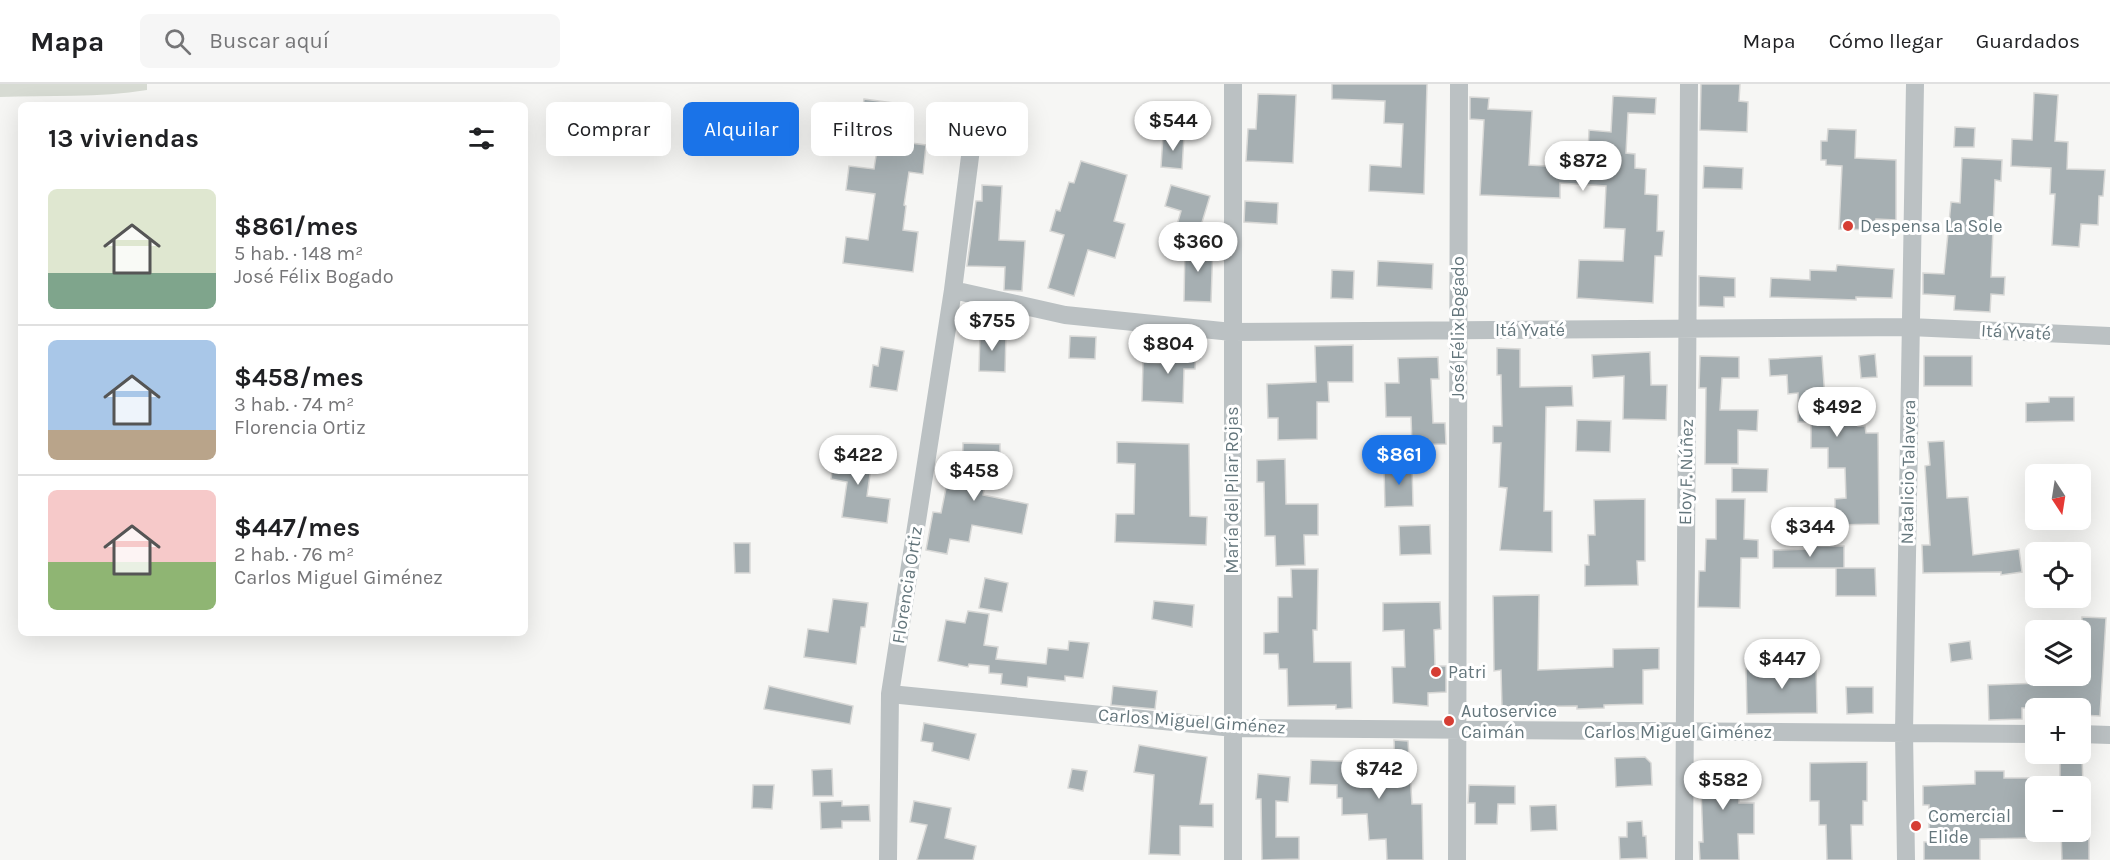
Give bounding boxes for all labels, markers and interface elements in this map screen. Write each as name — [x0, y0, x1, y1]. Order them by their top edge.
search box — [140, 14, 560, 68]
text: Mapa — [30, 25, 104, 58]
icon: search — [161, 25, 194, 58]
text: Buscar aquí — [209, 28, 329, 54]
text: Mapa — [1742, 29, 1796, 53]
text: Cómo llegar — [1829, 29, 1943, 53]
text: Guardados — [1976, 29, 2080, 53]
pin: $544 — [1137, 101, 1209, 152]
chip: Comprar — [546, 102, 671, 156]
chip: Alquilar — [683, 102, 799, 156]
chip: Filtros — [811, 102, 914, 156]
chip: Nuevo — [926, 102, 1028, 156]
text: $544 — [1148, 109, 1198, 132]
icon: filters — [465, 122, 498, 155]
text: 13 viviendas — [48, 123, 199, 154]
pin: $872 — [1547, 141, 1619, 192]
text: $872 — [1559, 149, 1607, 172]
text: $861/mes — [234, 211, 358, 242]
icon: home — [96, 213, 168, 285]
place label: Despensa La Sole — [1860, 215, 2002, 237]
marker: Despensa La Sole — [1841, 219, 1855, 233]
pin: $360 — [1162, 222, 1234, 273]
text: $360 — [1172, 230, 1224, 253]
text: 5 hab. · 148 m² — [234, 242, 363, 265]
street label: José Félix Bogado — [1447, 256, 1469, 400]
text: José Félix Bogado — [234, 265, 394, 288]
pin: $755 — [956, 301, 1028, 352]
text: $755 — [968, 309, 1016, 332]
street label: Itá Yvaté — [1495, 319, 1565, 341]
street label: Itá Yvaté — [1980, 319, 2052, 345]
pin: $804 — [1132, 324, 1204, 375]
text: $804 — [1142, 332, 1194, 355]
text: $458/mes — [234, 362, 364, 393]
icon: home — [96, 364, 168, 436]
pin: $492 — [1801, 387, 1873, 438]
text: 3 hab. · 74 m² — [234, 393, 354, 416]
text: $492 — [1812, 395, 1862, 418]
street label: Natalicio Talavera — [1896, 399, 1920, 545]
street label: María del Pilar Rojas — [1221, 406, 1243, 574]
text: Florencia Ortiz — [234, 416, 366, 439]
street label: Eloy F. Núñez — [1674, 419, 1698, 525]
pin: $422 — [822, 435, 894, 486]
pin: $861 — [1363, 435, 1435, 486]
text: $422 — [833, 443, 883, 466]
text: $861 — [1376, 443, 1422, 466]
pin: $458 — [938, 451, 1010, 502]
text: $458 — [949, 459, 999, 482]
north arrow — [2025, 464, 2091, 530]
map controls — [2025, 464, 2091, 842]
pin: $344 — [1774, 507, 1846, 558]
text: $447/mes — [234, 512, 360, 543]
icon: home — [96, 514, 168, 586]
text: $344 — [1785, 515, 1835, 538]
street label: Florencia Ortiz — [887, 525, 927, 645]
button: locate — [2025, 542, 2091, 608]
text: 2 hab. · 76 m² — [234, 543, 354, 566]
text: Carlos Miguel Giménez — [234, 566, 443, 589]
button: layers — [2025, 620, 2091, 686]
pin: $447 — [1746, 639, 1818, 690]
text: $447 — [1758, 647, 1806, 670]
place label: Patri — [1448, 661, 1487, 683]
marker: Patri — [1429, 665, 1443, 679]
button: + — [2025, 698, 2091, 764]
place label: Autoservice Caimán — [1461, 700, 1557, 743]
street label: Carlos Miguel Giménez — [1097, 703, 1287, 739]
marker: Autoservice Caimán — [1442, 714, 1456, 728]
street label: Carlos Miguel Giménez — [1584, 721, 1772, 743]
pin: $742 — [1343, 749, 1415, 800]
text: $742 — [1355, 757, 1403, 780]
pin: $582 — [1687, 760, 1759, 811]
text: $582 — [1698, 768, 1748, 791]
button: − — [2025, 776, 2091, 842]
place label: Comercial Elide — [1928, 805, 2011, 848]
marker: Comercial Elide — [1909, 819, 1923, 833]

